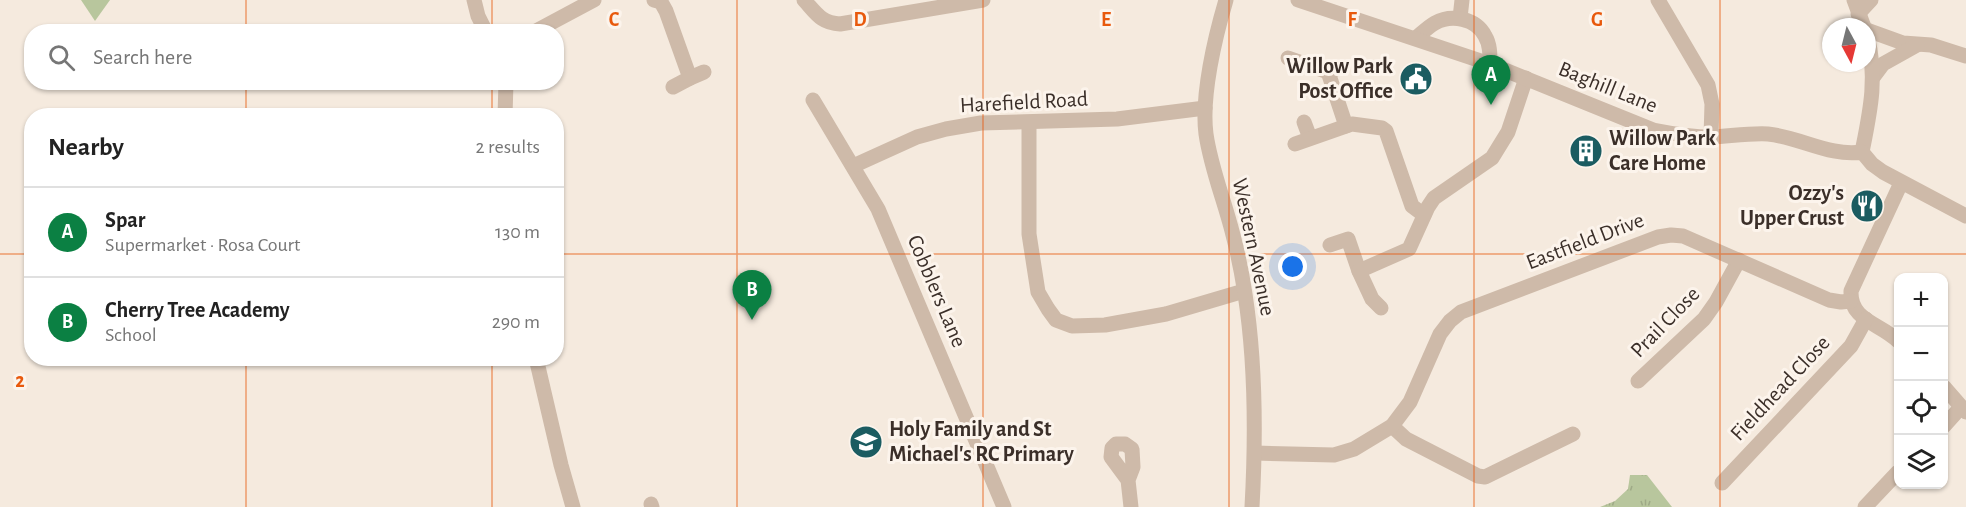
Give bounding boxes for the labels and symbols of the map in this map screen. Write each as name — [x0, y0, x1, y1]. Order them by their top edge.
text: C — [609, 10, 620, 30]
text: D — [853, 10, 867, 30]
text: E — [1101, 10, 1111, 30]
text: F — [1347, 10, 1357, 30]
text: G — [1591, 10, 1603, 30]
north arrow — [1822, 18, 1876, 72]
place label: Willow Park Post Office — [1286, 55, 1393, 102]
pin: A — [1472, 56, 1510, 105]
street label: Baghill Lane — [1555, 57, 1661, 117]
public building icon: Willow Park Post Office — [1398, 61, 1434, 97]
street label: Harefield Road — [959, 88, 1089, 116]
place label: Willow Park Care Home — [1609, 127, 1716, 174]
building icon: Willow Park Care Home — [1568, 133, 1604, 169]
street label: Western Avenue — [1229, 176, 1279, 318]
place label: Ozzy's Upper Crust — [1740, 182, 1845, 229]
restaurant icon: Ozzy's Upper Crust — [1849, 188, 1885, 224]
street label: Eastfield Drive — [1523, 209, 1647, 273]
street label: Cobblers Lane — [904, 232, 970, 350]
your location — [1278, 252, 1307, 281]
pin: B — [732, 270, 771, 320]
street label: Prail Close — [1626, 283, 1704, 361]
street label: Fieldhead Close — [1726, 331, 1834, 445]
text: 2 — [15, 371, 25, 391]
place label: Holy Family and St Michael's RC Primary — [889, 418, 1074, 466]
school or university icon: Holy Family and St Michael's RC Primary — [848, 424, 884, 460]

